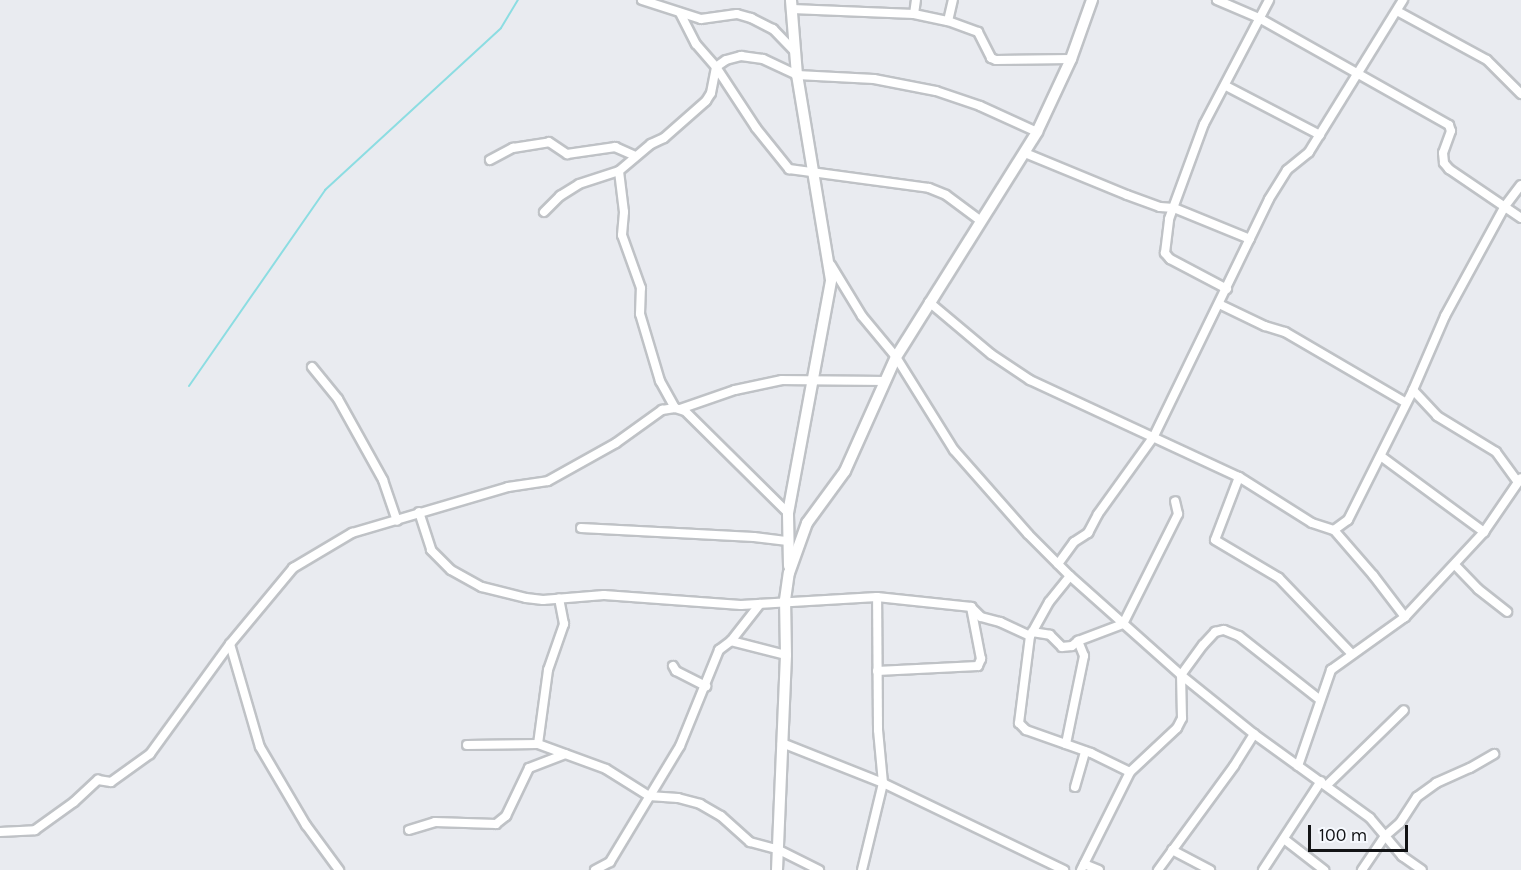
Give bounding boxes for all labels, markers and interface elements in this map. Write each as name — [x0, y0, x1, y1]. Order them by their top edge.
scale bar — [1311, 813, 1412, 851]
text: 100 m — [1319, 824, 1367, 846]

